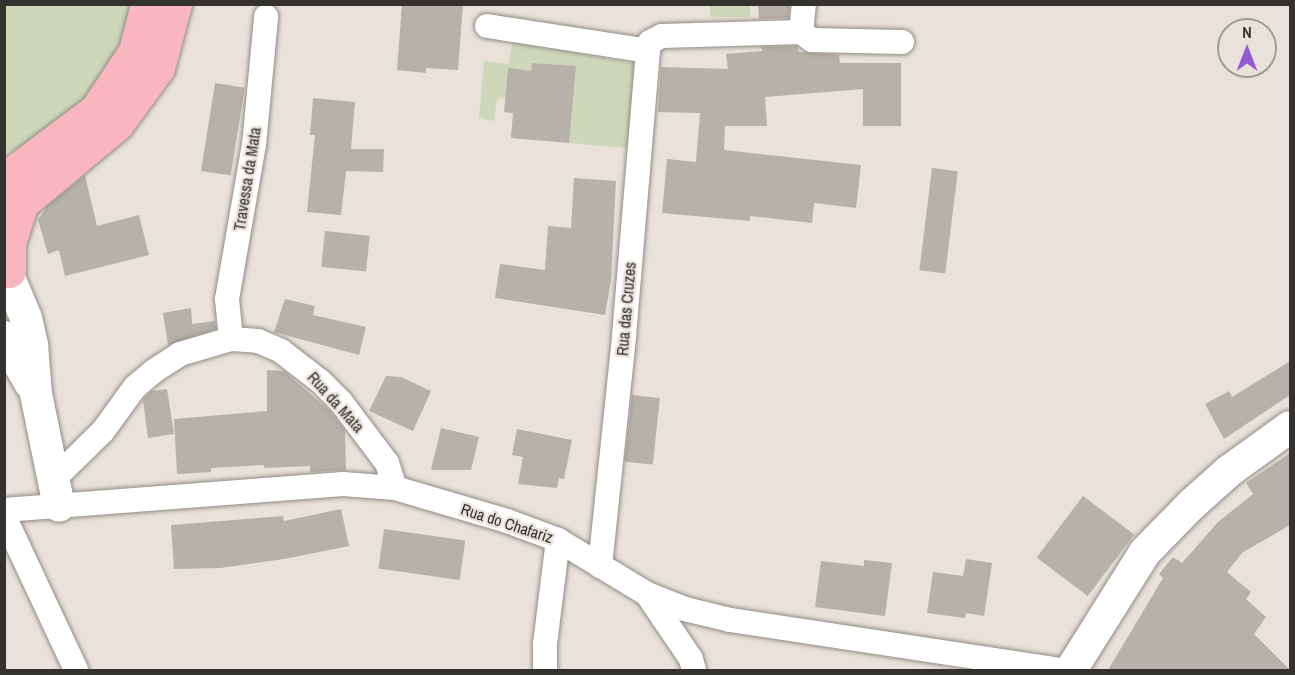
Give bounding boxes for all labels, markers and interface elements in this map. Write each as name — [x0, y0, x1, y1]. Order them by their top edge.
north arrow — [1217, 18, 1277, 78]
text: N — [1242, 21, 1252, 43]
street label: Travessa da Mata — [229, 126, 265, 232]
street label: Rua das Cruzes — [612, 261, 640, 357]
street label: Rua da Mata — [304, 368, 368, 436]
street label: Rua do Chafariz — [459, 499, 555, 547]

